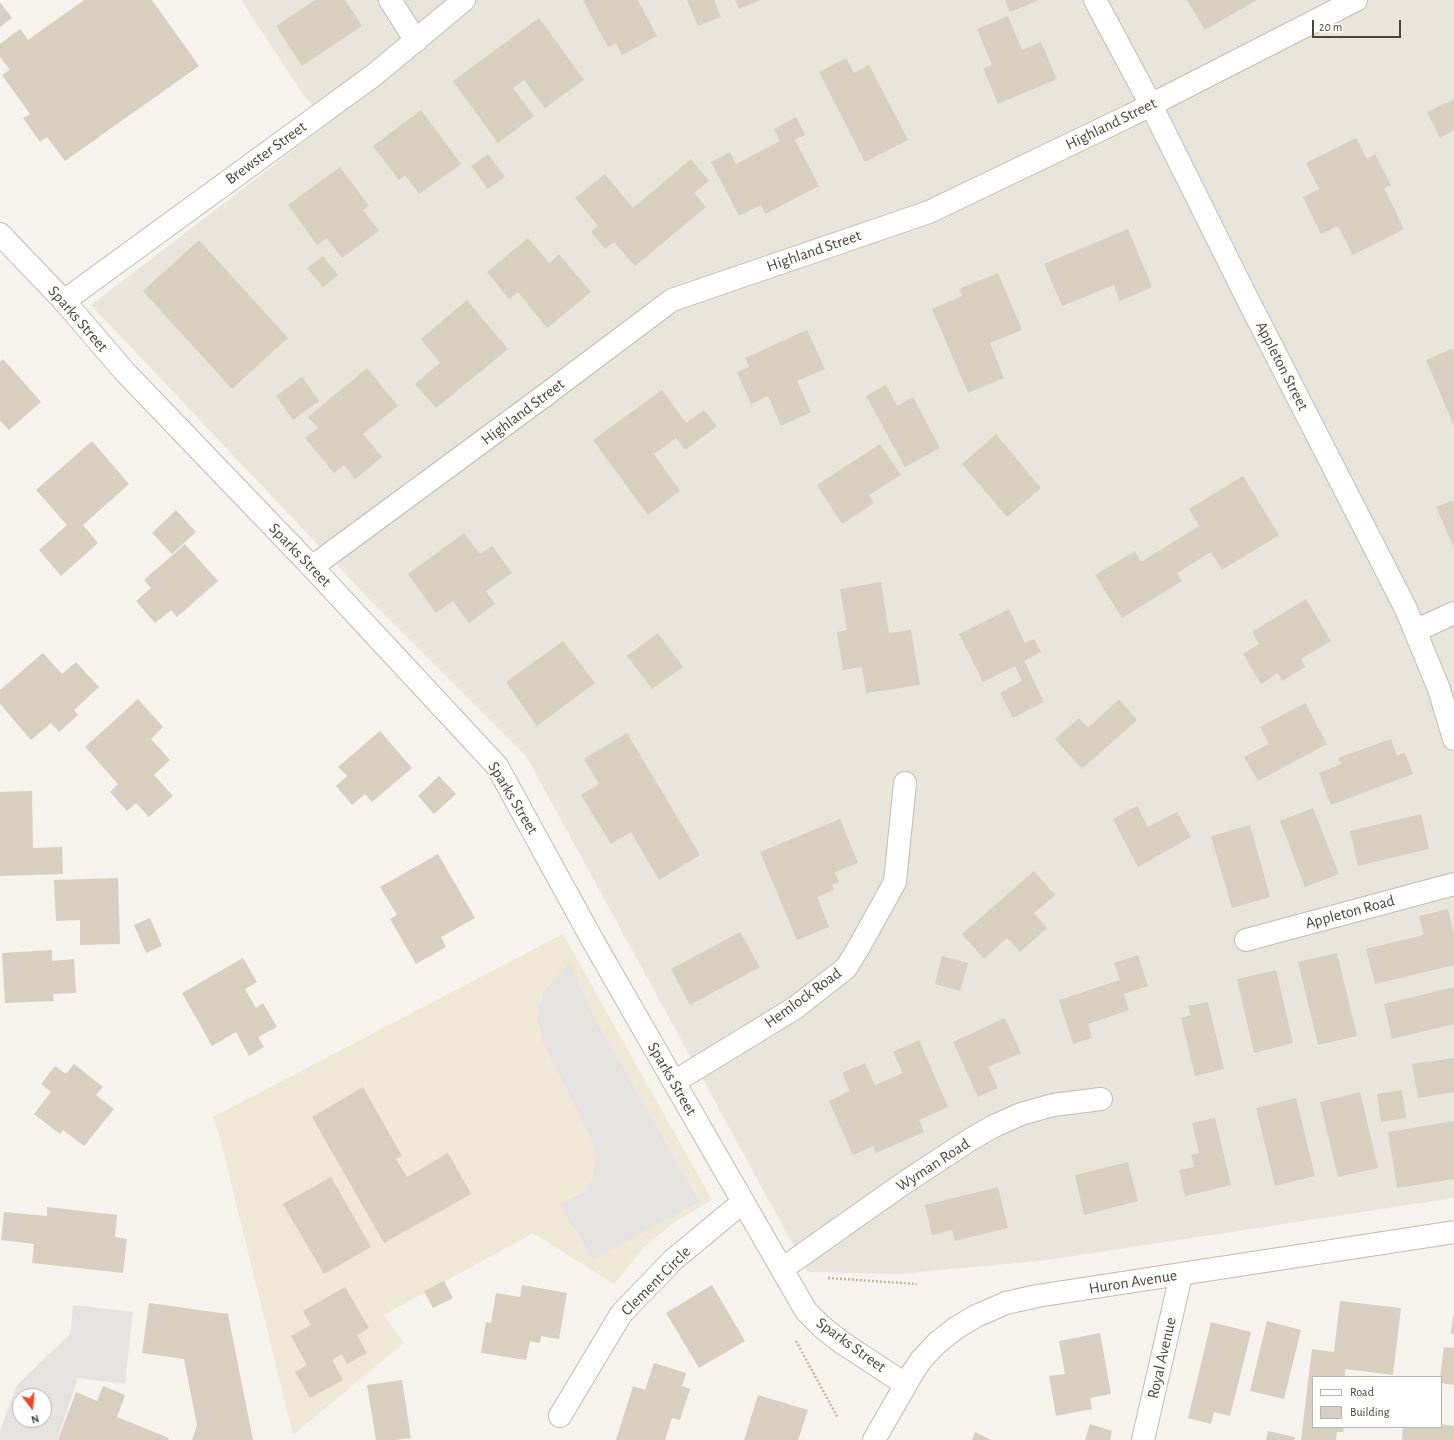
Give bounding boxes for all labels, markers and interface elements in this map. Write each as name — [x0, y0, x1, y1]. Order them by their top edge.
scale bar — [1314, 12, 1403, 38]
text: 20 m — [1319, 21, 1342, 33]
street label: Highland Street — [1062, 94, 1160, 154]
street label: Brewster Street — [222, 117, 310, 189]
street label: Highland Street — [764, 226, 864, 276]
street label: Sparks Street — [44, 282, 112, 356]
street label: Appleton Street — [1251, 318, 1313, 414]
street label: Highland Street — [478, 375, 568, 449]
street label: Sparks Street — [265, 519, 335, 591]
street label: Sparks Street — [484, 758, 542, 838]
street label: Appleton Road — [1303, 891, 1397, 933]
street label: Hemlock Road — [761, 964, 845, 1032]
street label: Sparks Street — [643, 1039, 701, 1119]
street label: Wyman Road — [893, 1134, 973, 1196]
street label: Clement Circle — [617, 1242, 695, 1320]
street label: Huron Avenue — [1087, 1266, 1179, 1298]
street label: Sparks Street — [812, 1313, 890, 1377]
street label: Royal Avenue — [1143, 1315, 1181, 1401]
legend — [1312, 1376, 1442, 1428]
text: Road — [1350, 1386, 1374, 1398]
north arrow — [12, 1388, 52, 1428]
text: Building — [1350, 1406, 1390, 1418]
text: N — [30, 1413, 40, 1425]

